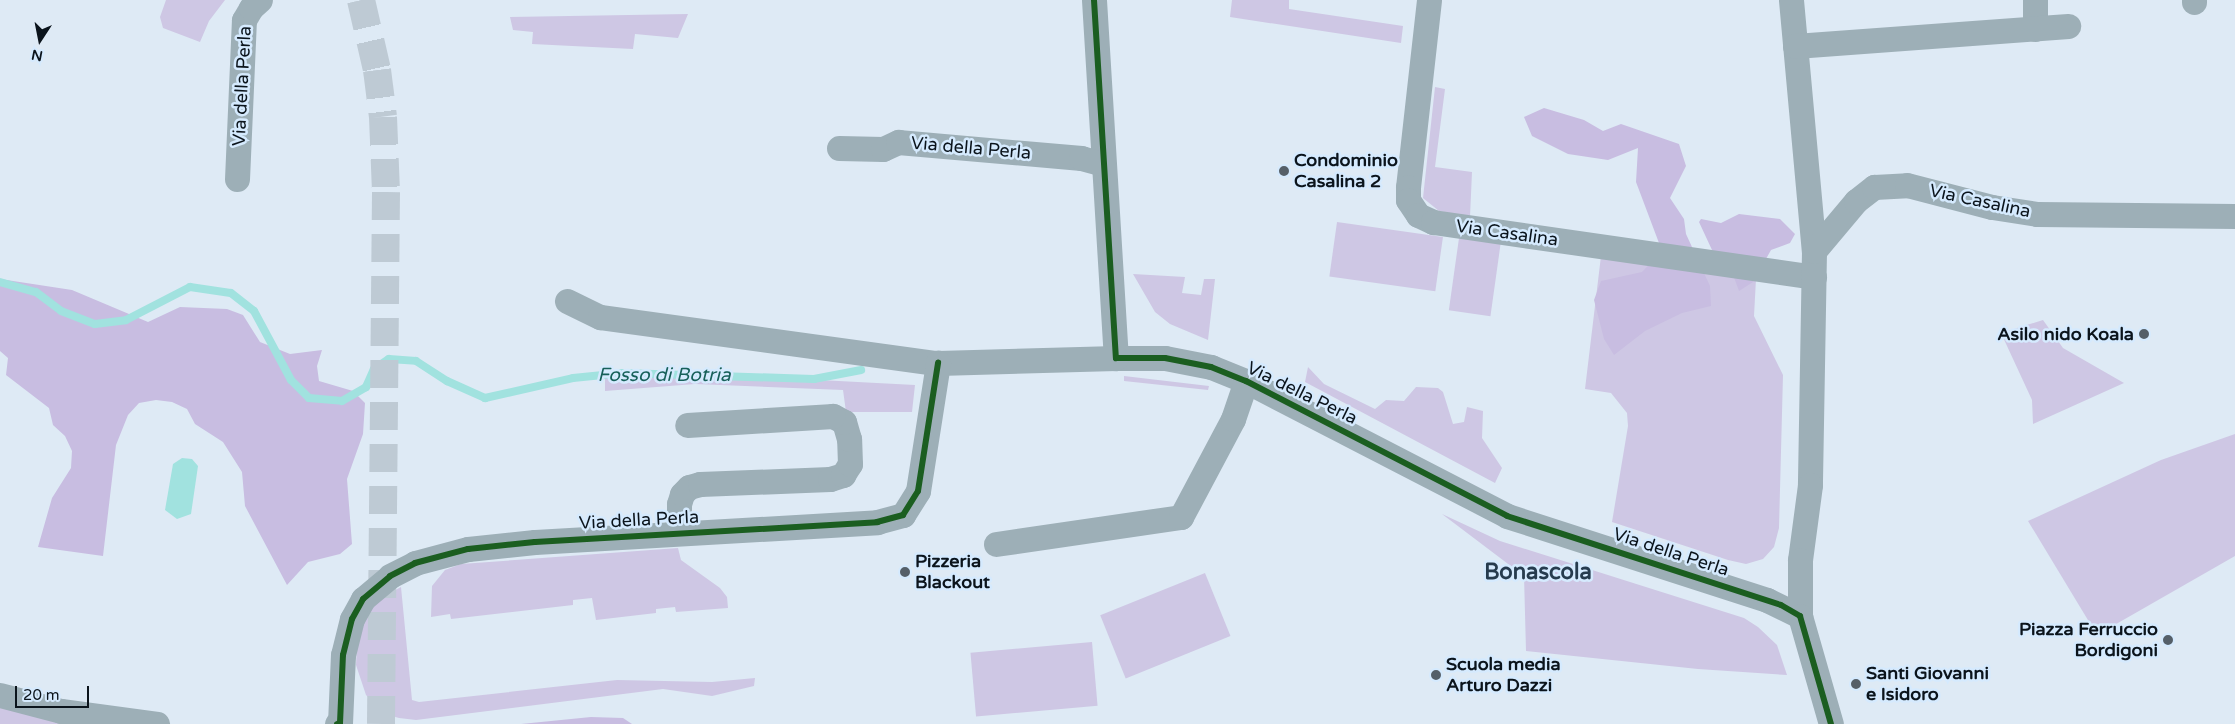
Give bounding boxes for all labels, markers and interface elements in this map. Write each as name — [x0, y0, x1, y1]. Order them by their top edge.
north arrow — [15, 15, 65, 65]
street label: Via della Perla — [228, 25, 256, 147]
text: N — [30, 46, 44, 65]
street label: Via della Perla — [910, 132, 1032, 164]
place label: Condominio Casalina 2 — [1294, 150, 1398, 192]
marker: Condominio Casalina 2 — [1278, 165, 1290, 177]
street label: Via Casalina — [1927, 180, 2033, 222]
street label: Via Casalina — [1454, 215, 1560, 251]
place label: Asilo nido Koala — [1997, 323, 2134, 345]
marker: Asilo nido Koala — [2138, 328, 2150, 340]
street label: Via della Perla — [1243, 357, 1361, 429]
water label: Fosso di Botria — [597, 365, 731, 387]
street label: Via della Perla — [578, 506, 700, 534]
street label: Via della Perla — [1610, 523, 1732, 581]
place label: Pizzeria Blackout — [915, 551, 990, 594]
district label: Bonascola — [1484, 560, 1592, 586]
marker: Pizzeria Blackout — [899, 566, 911, 578]
place label: Piazza Ferruccio Bordigoni — [2019, 619, 2158, 662]
marker: Piazza Ferruccio Bordigoni — [2162, 634, 2174, 646]
place label: Scuola media Arturo Dazzi — [1446, 654, 1561, 696]
place label: Santi Giovanni e Isidoro — [1866, 663, 1989, 706]
marker: Scuola media Arturo Dazzi — [1430, 669, 1442, 681]
scale bar — [18, 676, 91, 708]
marker: Santi Giovanni e Isidoro — [1850, 678, 1862, 690]
text: 20 m — [23, 686, 60, 704]

